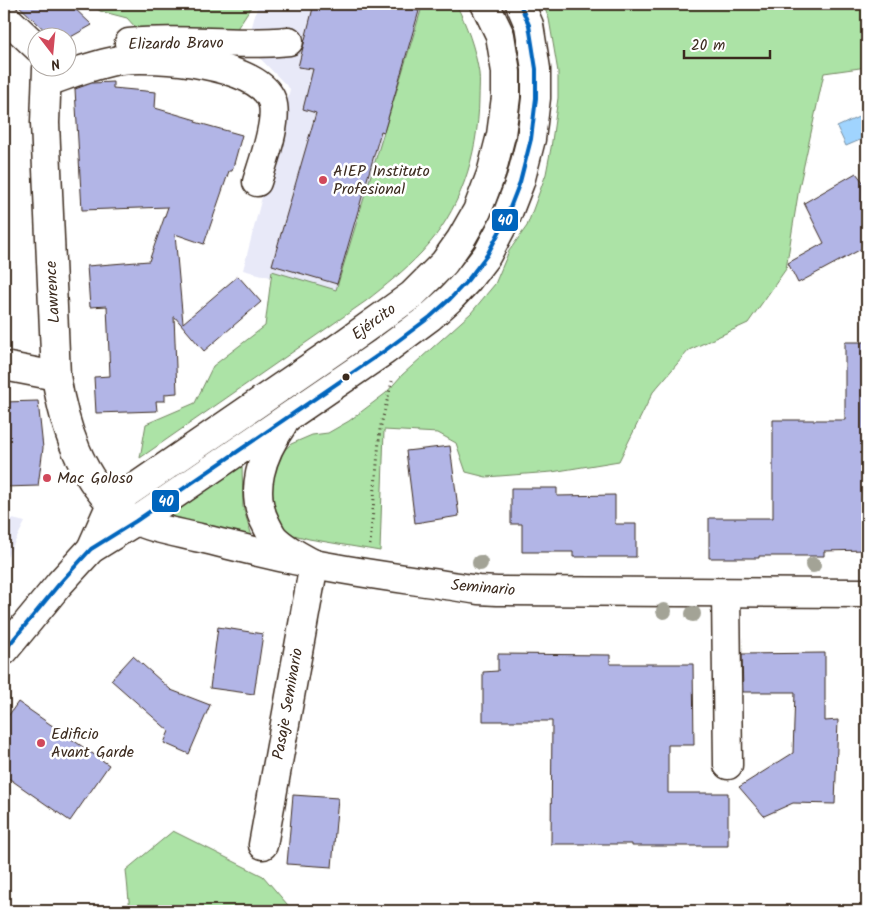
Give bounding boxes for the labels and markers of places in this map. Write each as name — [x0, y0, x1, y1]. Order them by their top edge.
place label: AIEP Instituto Profesional — [333, 159, 430, 202]
marker: AIEP Instituto Profesional — [317, 174, 329, 186]
unlabelled marker — [341, 372, 351, 382]
place label: Mac Goloso — [57, 466, 133, 491]
marker: Mac Goloso — [41, 472, 53, 484]
place label: Edificio Avant Garde — [51, 722, 134, 765]
marker: Edificio Avant Garde — [35, 737, 47, 749]

